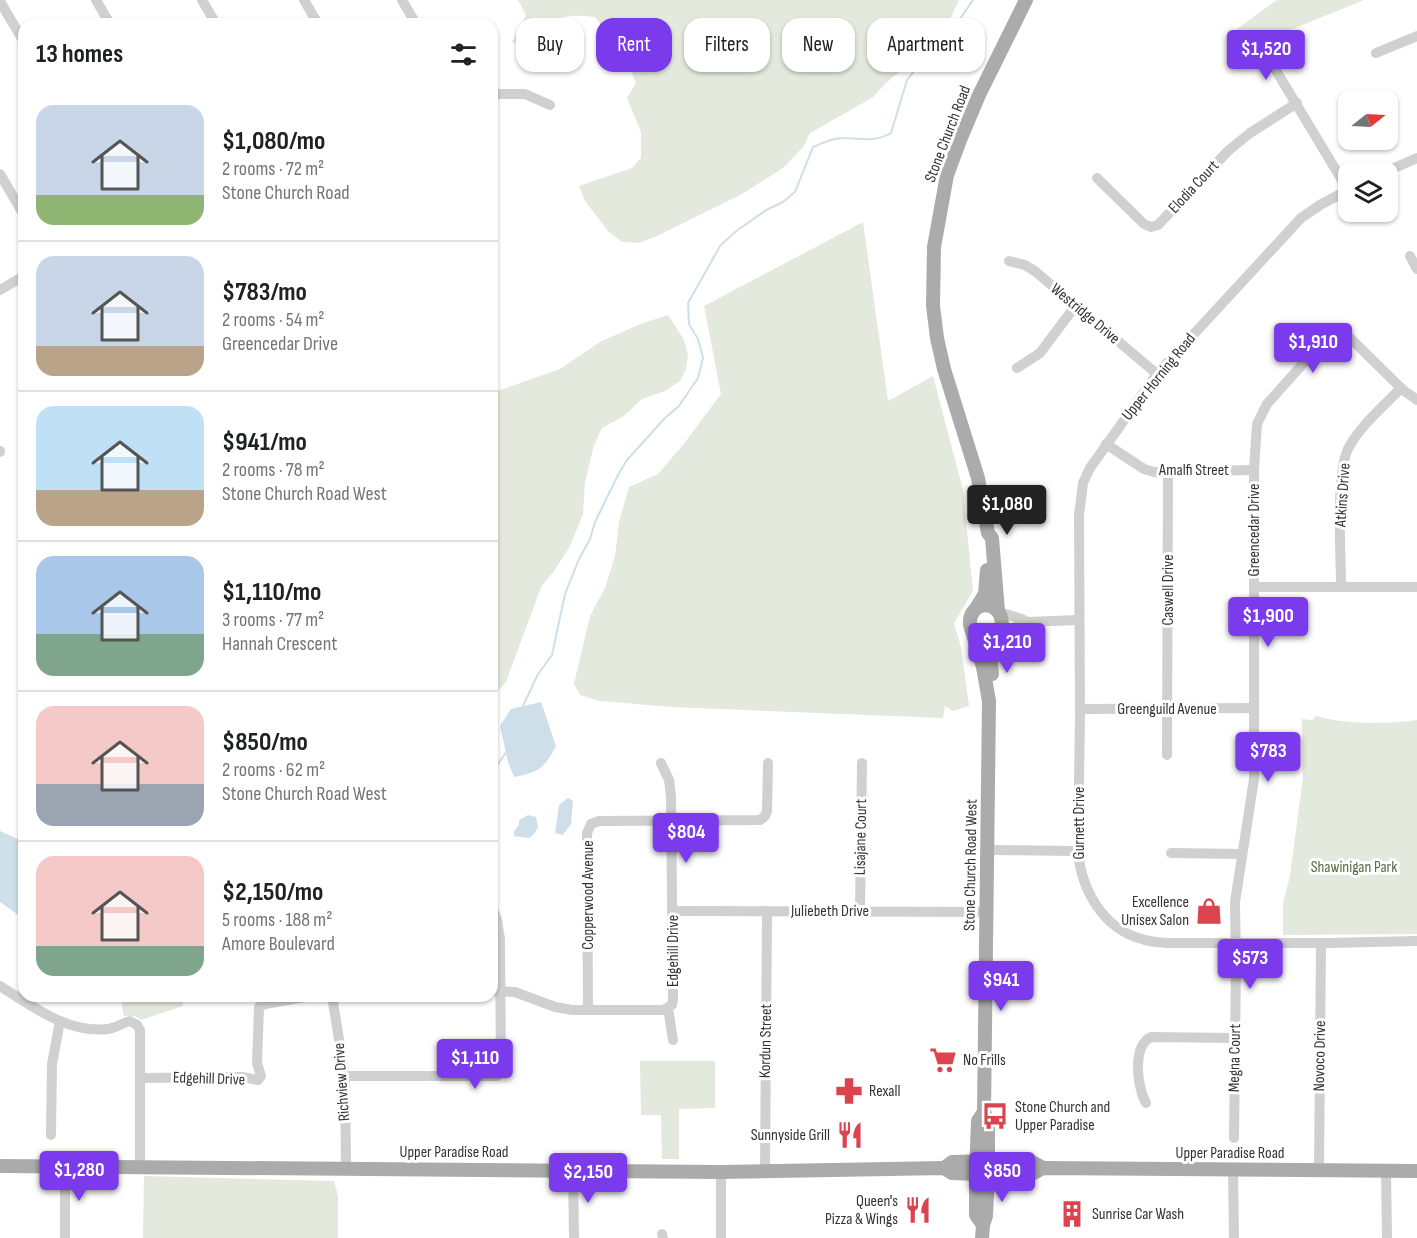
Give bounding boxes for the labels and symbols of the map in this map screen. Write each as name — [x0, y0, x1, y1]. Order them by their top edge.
pin: $1,520 — [1217, 30, 1315, 81]
street label: Stone Church Road — [921, 83, 975, 185]
north arrow — [1338, 90, 1398, 150]
street label: Elodia Court — [1165, 157, 1223, 217]
street label: Westridge Drive — [1046, 280, 1124, 348]
pin: $1,910 — [1264, 323, 1362, 374]
street label: Upper Horning Road — [1118, 330, 1200, 424]
street label: Amalfi Street — [1158, 461, 1229, 480]
street label: Atkins Drive — [1331, 462, 1355, 529]
street label: Greencedar Drive — [1245, 484, 1264, 576]
pin: $1,080 — [958, 485, 1056, 536]
street label: Caswell Drive — [1159, 554, 1178, 626]
pin: $1,900 — [1219, 597, 1317, 648]
pin: $1,210 — [958, 623, 1056, 674]
street label: Greenguild Avenue — [1117, 700, 1217, 719]
pin: $783 — [1232, 732, 1304, 783]
street label: Gurnett Drive — [1070, 787, 1089, 859]
street label: Lisajane Court — [851, 799, 871, 875]
street label: Stone Church Road West — [960, 799, 982, 931]
pin: $804 — [650, 813, 722, 864]
street label: Copperwood Avenue — [579, 840, 598, 950]
park label: Shawinigan Park — [1311, 858, 1397, 877]
place label: Excellence Unisex Salon — [1121, 893, 1189, 930]
shop icon: Excellence Unisex Salon — [1194, 896, 1224, 926]
street label: Juliebeth Drive — [790, 902, 869, 921]
street label: Edgehill Drive — [664, 915, 683, 987]
pin: $573 — [1214, 939, 1286, 990]
pin: $941 — [965, 961, 1037, 1012]
street label: Kordun Street — [756, 1003, 776, 1078]
street label: Novoco Drive — [1310, 1020, 1330, 1092]
street label: Megna Court — [1225, 1023, 1245, 1092]
pin: $1,110 — [426, 1039, 524, 1090]
street label: Richview Drive — [330, 1042, 354, 1122]
supermarket icon: No Frills — [928, 1045, 958, 1075]
place label: No Frills — [963, 1051, 1006, 1070]
street label: Edgehill Drive — [173, 1068, 245, 1090]
pharmacy icon: Rexall — [834, 1076, 864, 1106]
place label: Rexall — [869, 1082, 900, 1101]
place label: Stone Church and Upper Paradise — [1015, 1098, 1110, 1135]
bus stop icon: Stone Church and Upper Paradise — [980, 1101, 1010, 1131]
restaurant icon: Sunnyside Grill — [835, 1120, 865, 1150]
place label: Sunnyside Grill — [751, 1126, 830, 1145]
street label: Upper Paradise Road — [400, 1143, 508, 1162]
street label: Upper Paradise Road — [1176, 1144, 1284, 1163]
pin: $1,280 — [30, 1151, 128, 1202]
pin: $850 — [966, 1152, 1038, 1203]
pin: $2,150 — [539, 1153, 637, 1204]
place label: Queen's Pizza & Wings — [825, 1192, 898, 1229]
restaurant icon: Queen's Pizza & Wings — [903, 1195, 933, 1225]
building icon: Sunrise Car Wash — [1057, 1199, 1087, 1229]
place label: Sunrise Car Wash — [1092, 1205, 1184, 1224]

